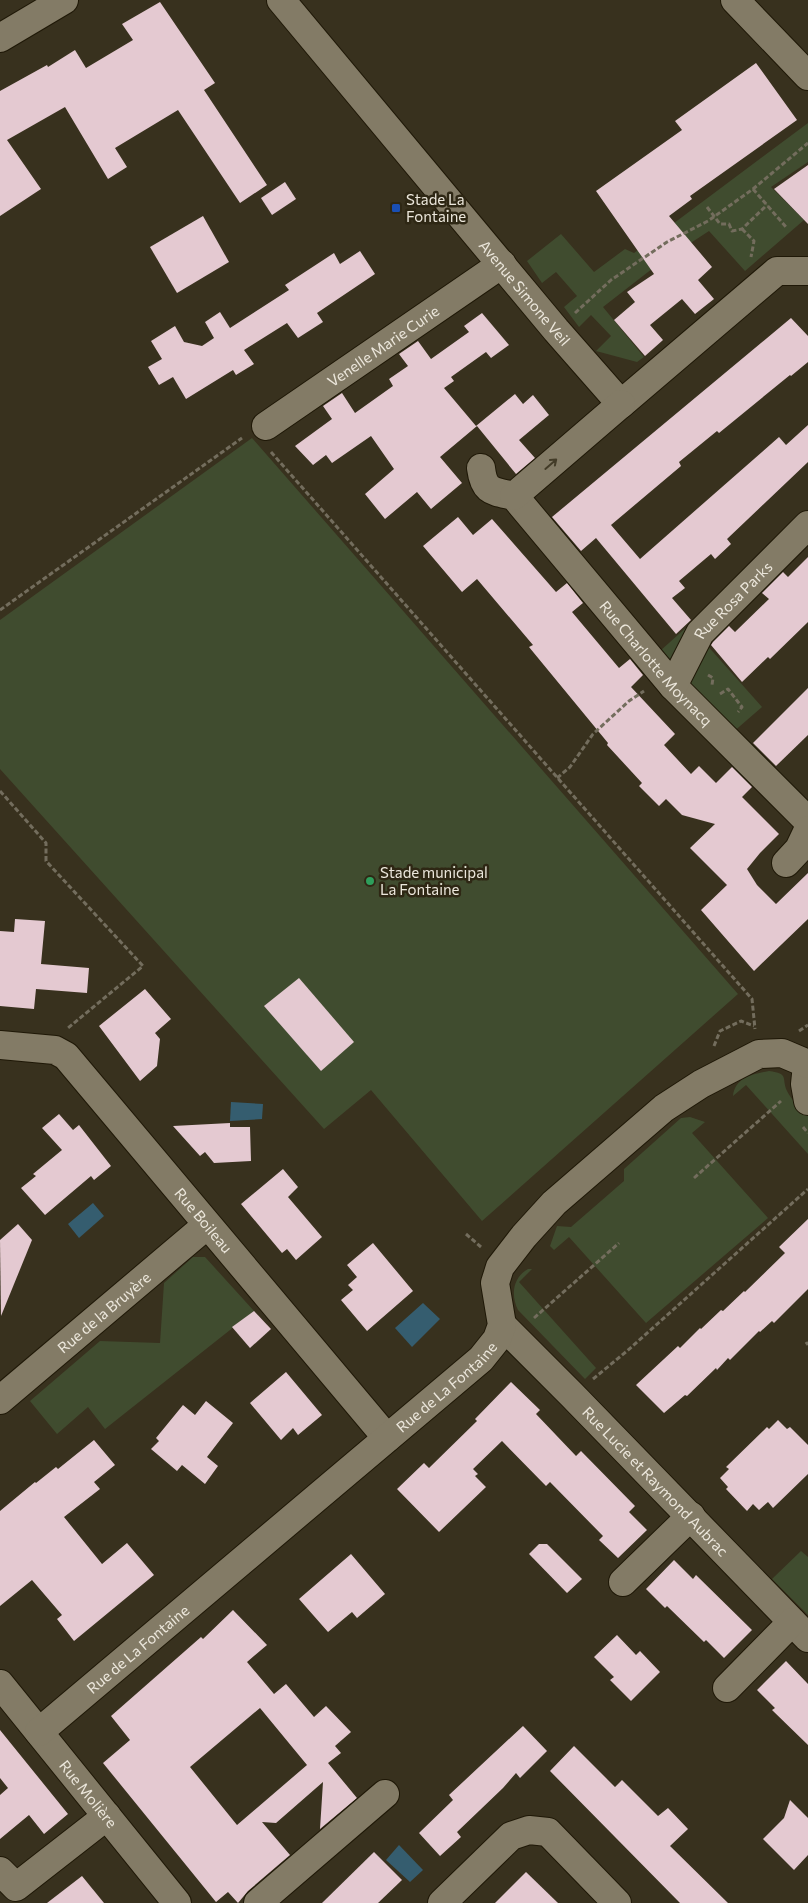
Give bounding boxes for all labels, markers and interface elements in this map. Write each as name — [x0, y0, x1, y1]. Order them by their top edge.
place label: Stade La Fontaine — [406, 190, 466, 225]
marker: Stade La Fontaine — [390, 202, 402, 214]
street label: Avenue Simone Veil — [476, 236, 574, 349]
street label: Venelle Marie Curie — [324, 301, 442, 390]
one-way arrow — [544, 459, 557, 470]
street label: Rue Rosa Parks — [690, 557, 776, 642]
street label: Rue Charlotte Moynacq — [596, 597, 716, 729]
place label: Stade municipal La Fontaine — [380, 863, 488, 898]
marker: Stade municipal La Fontaine — [364, 875, 376, 887]
street label: Rue Boileau — [171, 1184, 236, 1256]
street label: Rue de la Bruyère — [54, 1268, 154, 1357]
street label: Rue de La Fontaine — [392, 1338, 500, 1436]
street label: Rue Lucie et Raymond Aubrac — [579, 1403, 732, 1560]
street label: Rue de La Fontaine — [83, 1601, 192, 1697]
street label: Rue Molière — [56, 1756, 121, 1831]

